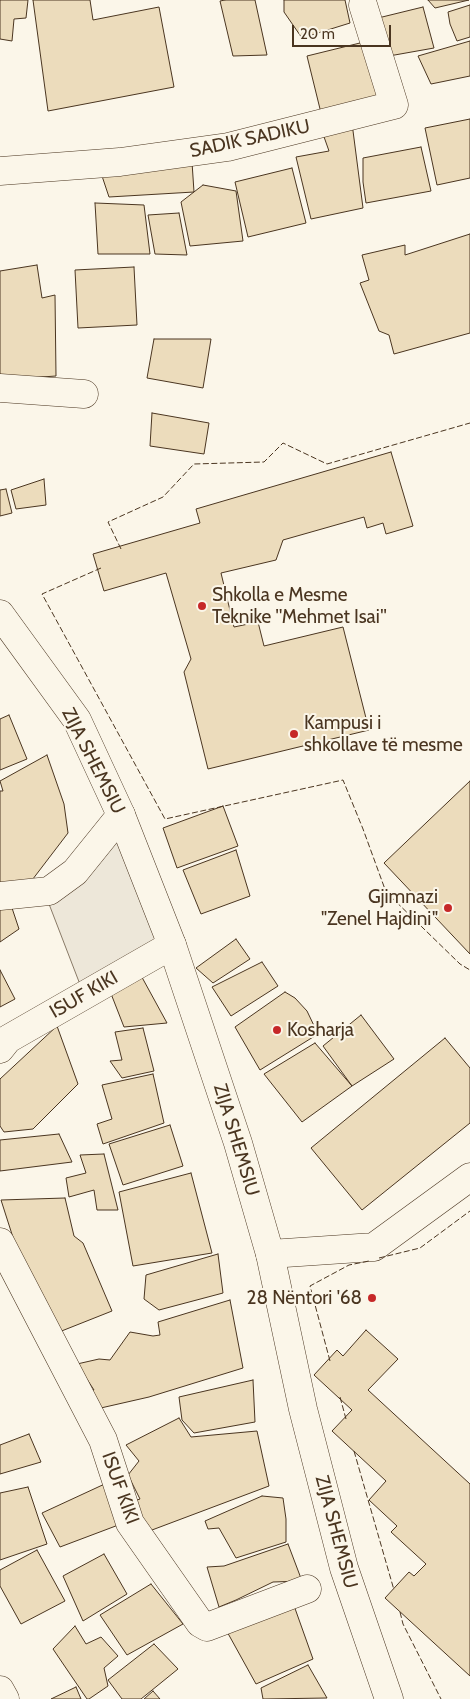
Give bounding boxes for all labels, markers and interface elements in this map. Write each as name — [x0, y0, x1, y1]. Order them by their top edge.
scale bar — [295, 15, 394, 47]
text: 20 m — [300, 25, 335, 43]
street label: SADIK SADIKU — [188, 115, 312, 163]
place label: Shkolla e Mesme Teknike ''Mehmet Isai'' — [212, 584, 387, 628]
marker: Shkolla e Mesme Teknike ''Mehmet Isai'' — [196, 600, 208, 612]
street label: ZIJA SHEMSIU — [56, 704, 130, 818]
place label: Kampusi i shkollave të mesme — [304, 712, 463, 756]
marker: Kampusi i shkollave të mesme — [288, 728, 300, 740]
place label: Gjimnazi "Zenel Hajdini" — [321, 886, 438, 930]
marker: Gjimnazi "Zenel Hajdini" — [442, 902, 454, 914]
street label: ISUF KIKI — [46, 966, 122, 1024]
place label: Kosharja — [287, 1019, 354, 1041]
marker: Kosharja — [271, 1024, 283, 1036]
street label: ZIJA SHEMSIU — [208, 1081, 264, 1199]
place label: 28 Nëntori '68 — [246, 1287, 362, 1309]
marker: 28 Nëntori '68 — [366, 1292, 378, 1304]
street label: ISUF KIKI — [96, 1449, 144, 1527]
street label: ZIJA SHEMSIU — [310, 1473, 362, 1591]

